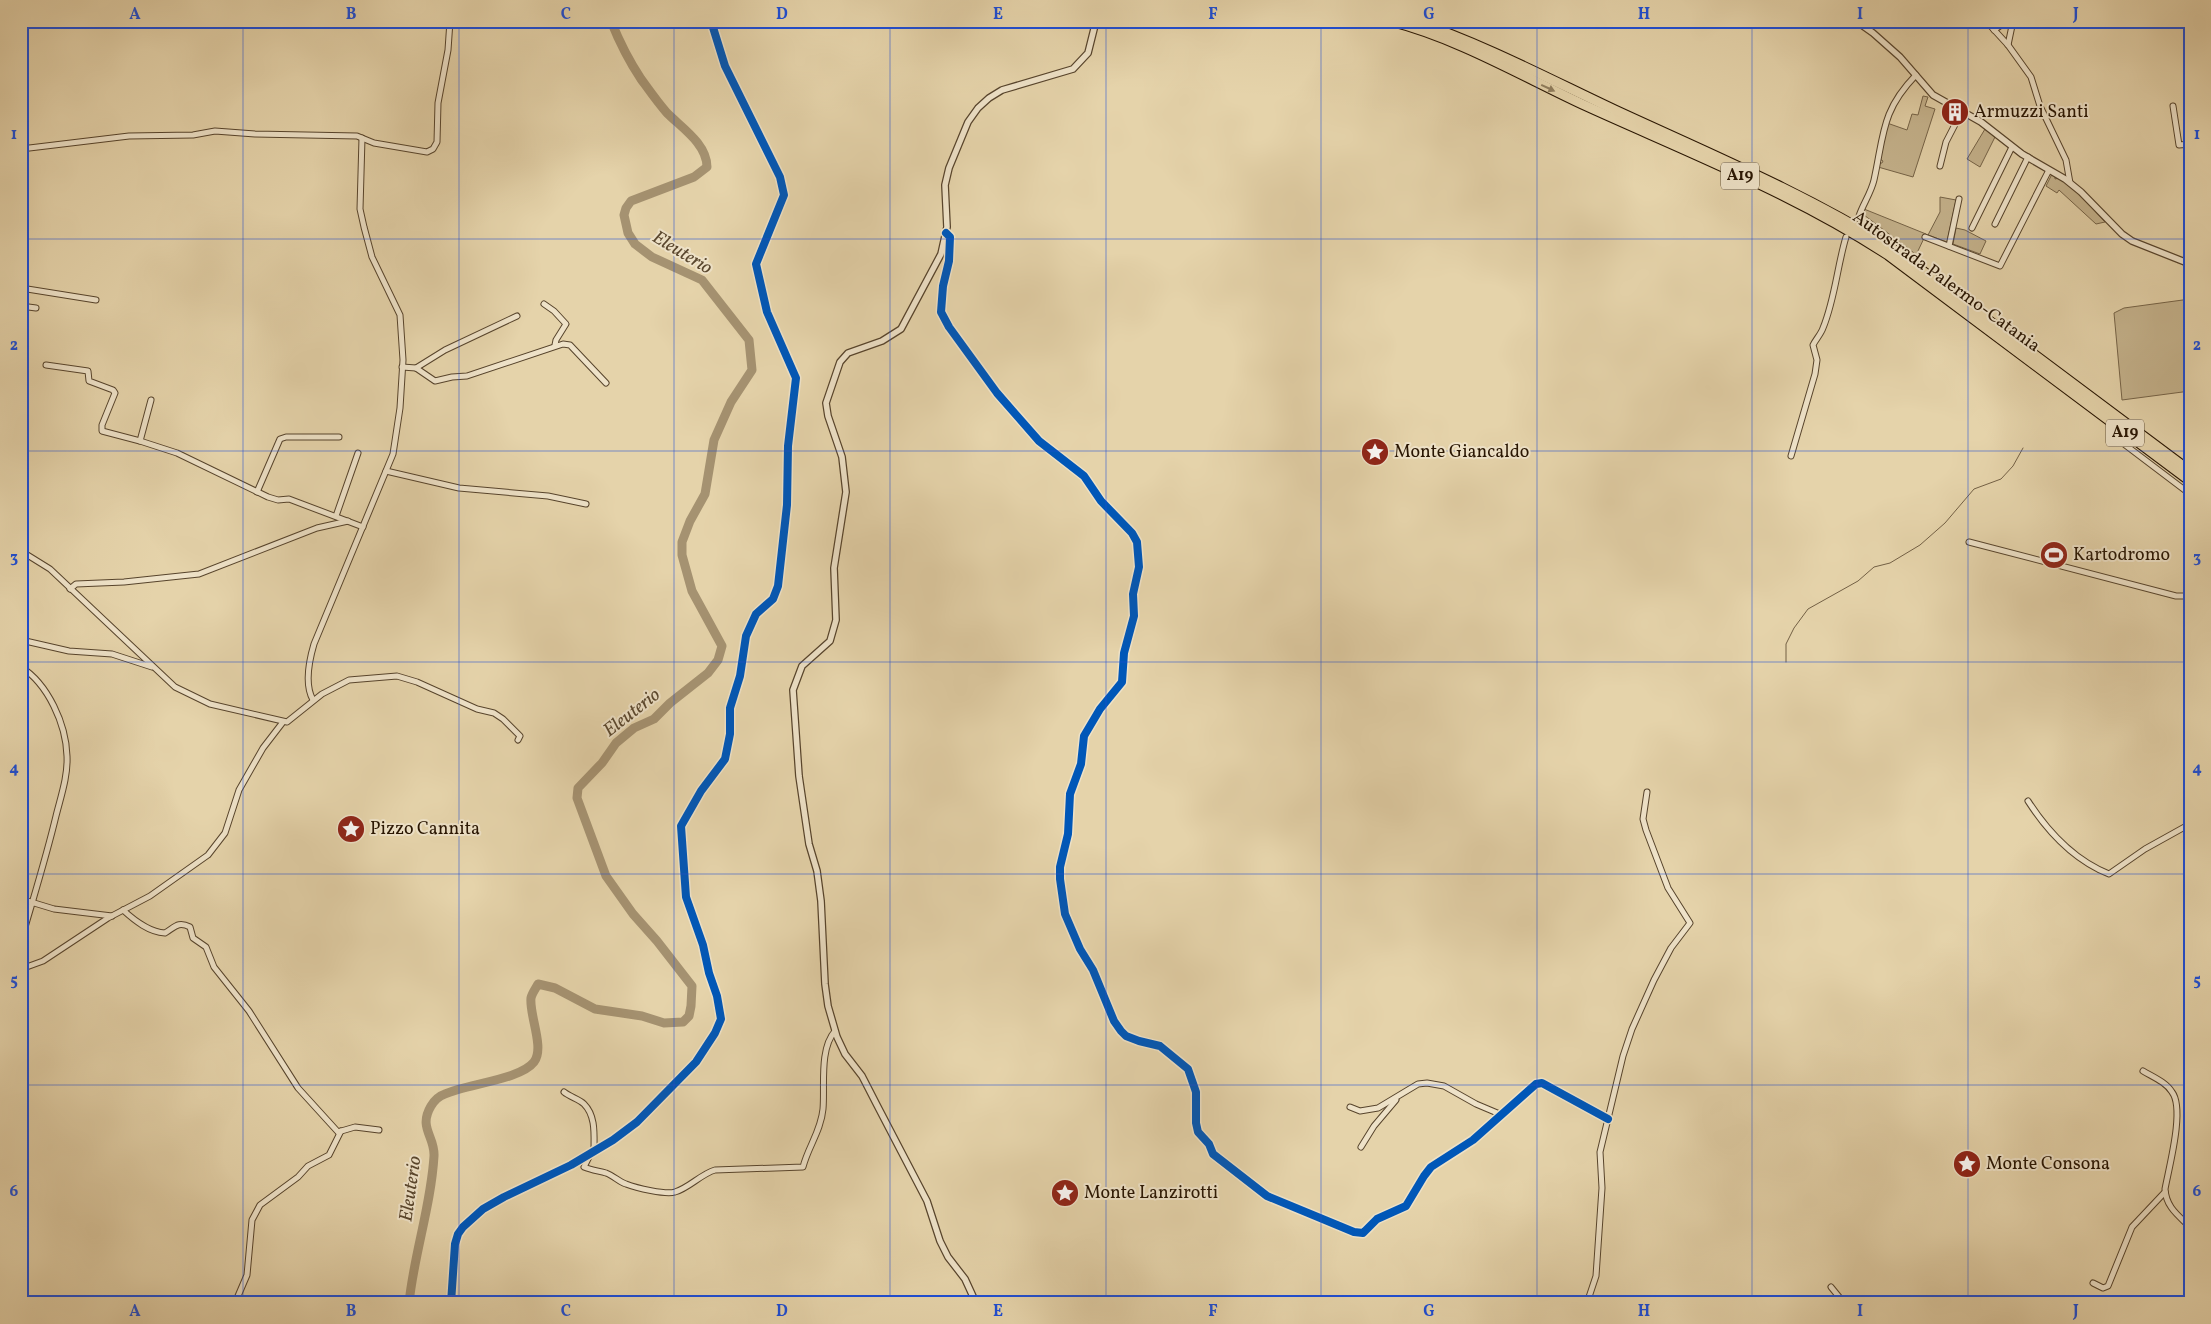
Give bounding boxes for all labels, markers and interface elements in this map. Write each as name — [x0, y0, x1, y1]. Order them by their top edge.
text: A — [129, 4, 141, 26]
text: B — [346, 4, 357, 26]
text: C — [561, 4, 571, 26]
text: D — [776, 4, 788, 26]
text: E — [993, 4, 1003, 26]
text: F — [1208, 4, 1218, 26]
text: G — [1423, 4, 1435, 26]
text: H — [1638, 4, 1650, 26]
text: I — [1857, 4, 1863, 26]
text: J — [2072, 4, 2079, 26]
one-way arrow — [1541, 84, 1555, 92]
building icon: Armuzzi Santi — [1940, 97, 1970, 127]
place label: Armuzzi Santi — [1974, 100, 2089, 125]
text: 1 — [11, 124, 17, 146]
text: 1 — [2194, 124, 2200, 146]
road number: A19 — [1721, 162, 1759, 190]
street label: Autostrada Palermo-Catania — [1847, 205, 2045, 359]
water label: Eleuterio — [647, 225, 717, 281]
text: 2 — [10, 335, 18, 357]
text: 2 — [2193, 335, 2201, 357]
road number: A19 — [2106, 419, 2144, 446]
place icon: Monte Giancaldo — [1360, 437, 1390, 467]
place label: Monte Giancaldo — [1394, 440, 1529, 465]
sports icon: Kartodromo — [2039, 540, 2069, 570]
place label: Kartodromo — [2073, 543, 2170, 568]
text: 3 — [10, 547, 18, 569]
text: 3 — [2193, 547, 2201, 569]
water label: Eleuterio — [598, 682, 666, 744]
text: 4 — [9, 758, 19, 780]
text: 4 — [2192, 758, 2202, 780]
place icon: Pizzo Cannita — [336, 814, 366, 844]
place label: Pizzo Cannita — [370, 817, 480, 842]
text: 5 — [10, 970, 18, 992]
text: 5 — [2193, 970, 2201, 992]
place icon: Monte Consona — [1952, 1149, 1982, 1179]
place label: Monte Consona — [1986, 1152, 2110, 1177]
water label: Eleuterio — [394, 1154, 429, 1223]
place icon: Monte Lanzirotti — [1050, 1178, 1080, 1208]
text: 6 — [10, 1181, 19, 1203]
place label: Monte Lanzirotti — [1084, 1181, 1218, 1206]
text: 6 — [2193, 1181, 2202, 1203]
text: A — [129, 1301, 141, 1323]
text: B — [346, 1301, 357, 1323]
text: C — [561, 1301, 571, 1323]
text: D — [776, 1301, 788, 1323]
text: E — [993, 1301, 1003, 1323]
text: F — [1208, 1301, 1218, 1323]
text: G — [1423, 1301, 1435, 1323]
text: H — [1638, 1301, 1650, 1323]
text: I — [1857, 1301, 1863, 1323]
text: J — [2072, 1301, 2079, 1323]

